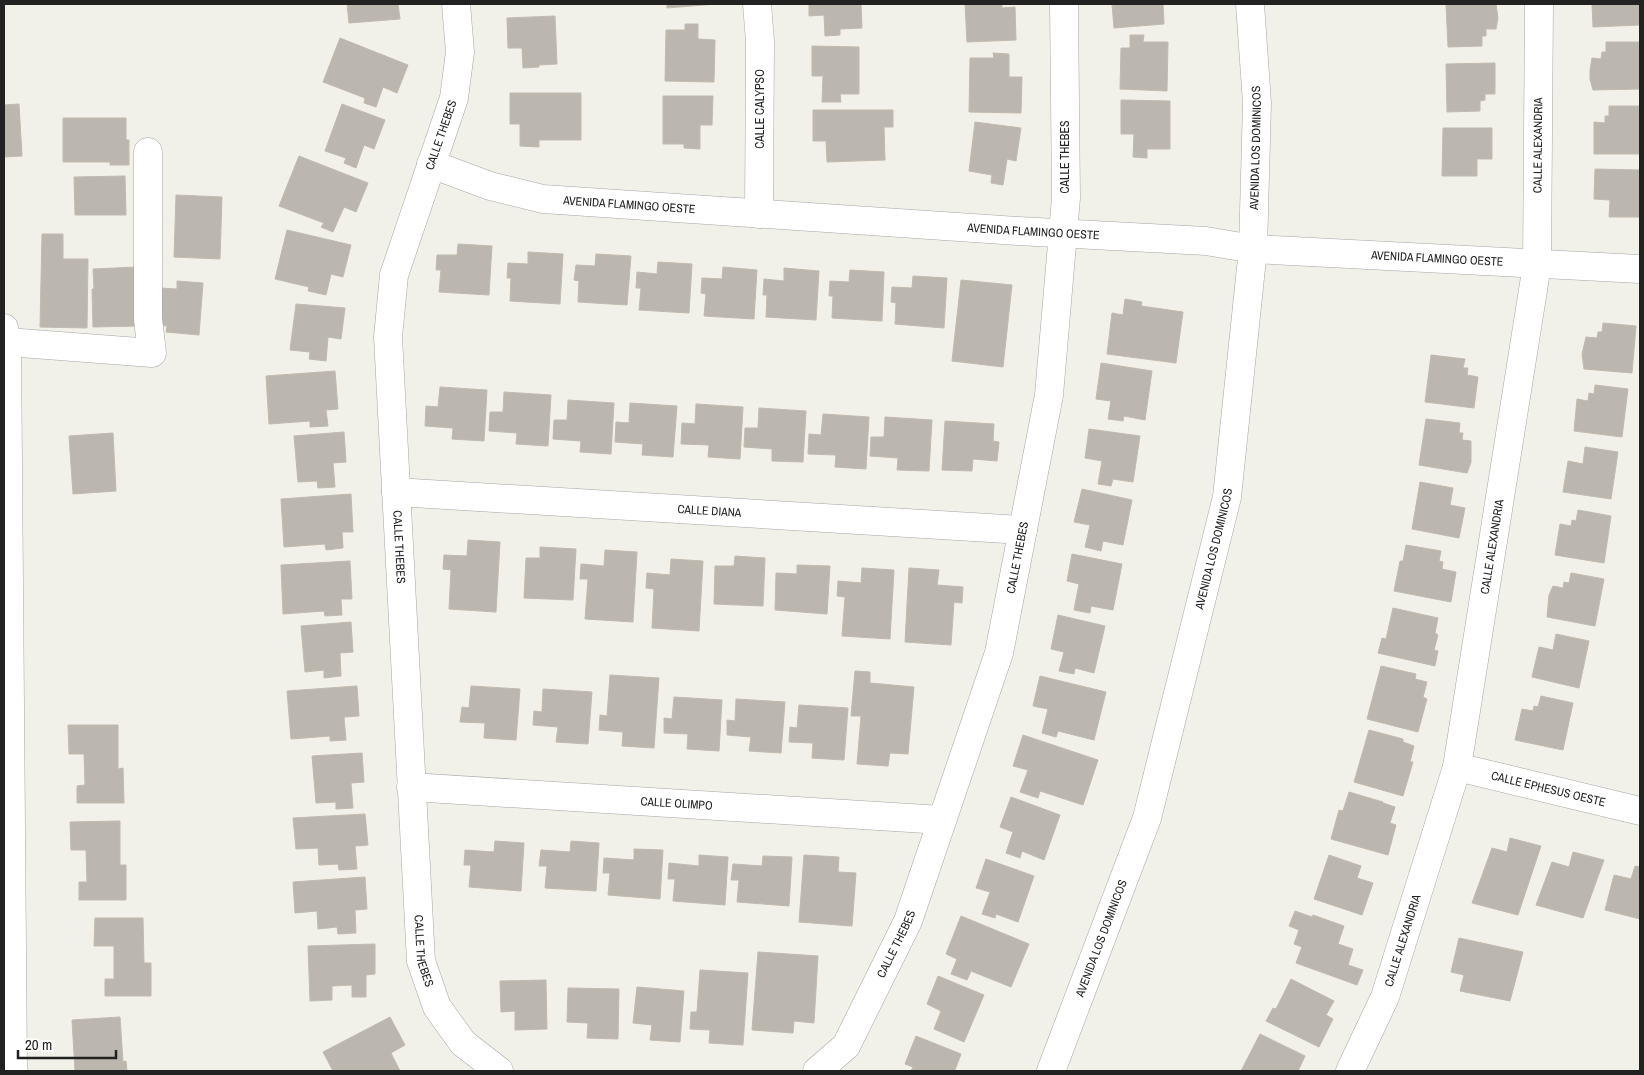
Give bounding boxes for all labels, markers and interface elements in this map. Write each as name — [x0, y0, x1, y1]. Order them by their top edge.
street label: CALLE CALYPSO — [752, 69, 768, 149]
street label: AVENIDA LOS DOMINICOS — [1246, 85, 1265, 211]
street label: CALLE THEBES — [422, 97, 461, 172]
street label: CALLE ALEXANDRIA — [1530, 97, 1546, 193]
street label: CALLE THEBES — [1057, 120, 1073, 194]
street label: AVENIDA FLAMINGO OESTE — [562, 192, 696, 217]
street label: AVENIDA FLAMINGO OESTE — [966, 220, 1100, 243]
street label: AVENIDA FLAMINGO OESTE — [1370, 247, 1504, 270]
street label: AVENIDA LOS DOMINICOS — [1191, 487, 1236, 612]
street label: CALLE ALEXANDRIA — [1477, 498, 1508, 595]
street label: CALLE DIANA — [677, 501, 742, 521]
street label: CALLE THEBES — [389, 510, 409, 584]
street label: CALLE THEBES — [1003, 520, 1032, 595]
street label: CALLE EPHESUS OESTE — [1490, 767, 1607, 810]
street label: CALLE OLIMPO — [640, 793, 713, 814]
street label: AVENIDA LOS DOMINICOS — [1072, 877, 1131, 1000]
street label: CALLE ALEXANDRIA — [1381, 892, 1425, 989]
street label: CALLE THEBES — [873, 908, 919, 980]
street label: CALLE THEBES — [411, 914, 438, 990]
scale bar — [18, 1028, 115, 1060]
text: 20 m — [25, 1034, 52, 1055]

